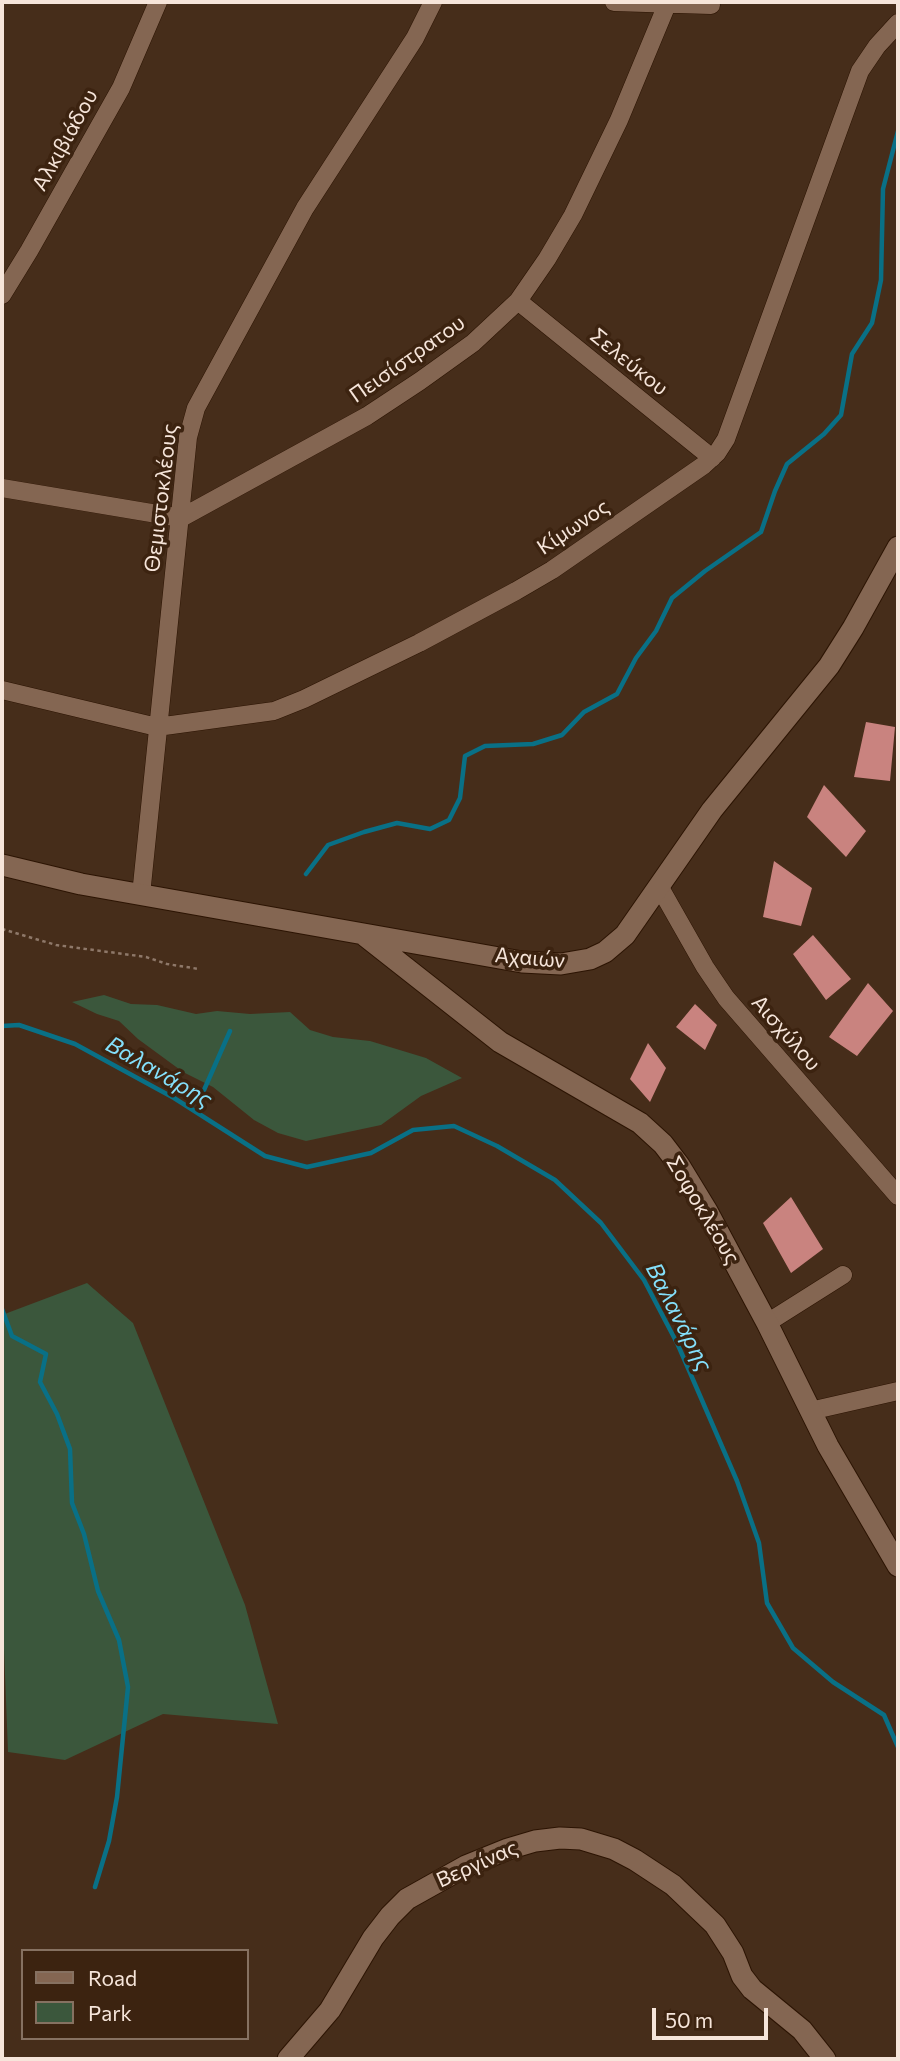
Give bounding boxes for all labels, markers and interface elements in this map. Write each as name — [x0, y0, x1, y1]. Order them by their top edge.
street label: Αλκιβιάδου — [27, 85, 103, 195]
street label: Πεισίστρατου — [344, 310, 470, 408]
street label: Σελεύκου — [585, 323, 673, 401]
street label: Θεμιστοκλέους — [139, 422, 183, 574]
street label: Κίμωνος — [532, 494, 614, 560]
street label: Αχαιών — [494, 942, 566, 974]
street label: Αισχύλου — [746, 990, 826, 1076]
water label: Βαλανάρης — [101, 1030, 217, 1114]
street label: Σοφοκλέους — [661, 1152, 745, 1268]
water label: Βαλανάρης — [640, 1258, 718, 1376]
street label: Βεργίνας — [433, 1835, 521, 1893]
legend — [21, 1949, 248, 2040]
text: Road — [88, 1965, 137, 1990]
scale bar — [655, 1994, 771, 2038]
text: Park — [88, 2000, 132, 2025]
text: 50 m — [665, 2007, 713, 2032]

